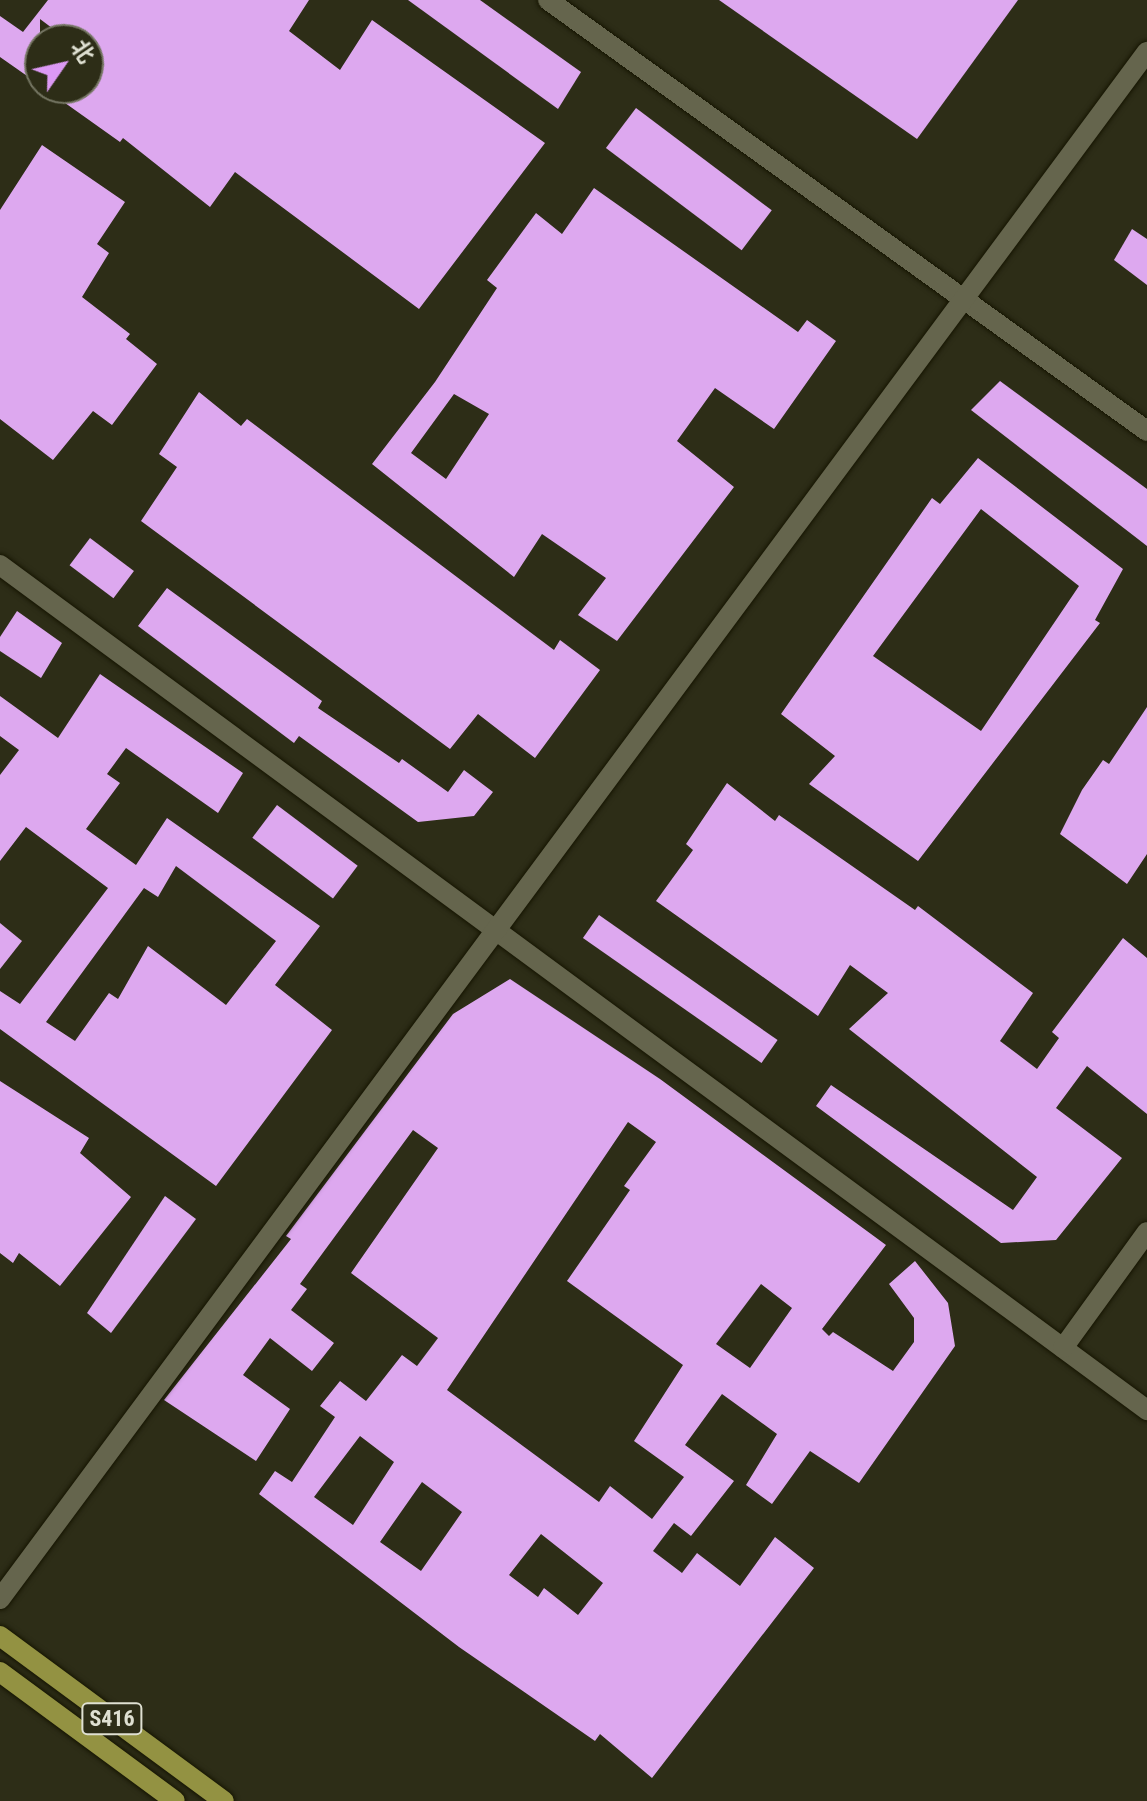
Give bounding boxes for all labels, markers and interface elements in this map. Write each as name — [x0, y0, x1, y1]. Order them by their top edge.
north arrow — [24, 24, 104, 104]
text: 北 — [66, 35, 99, 68]
road number: S416 — [80, 1701, 144, 1737]

